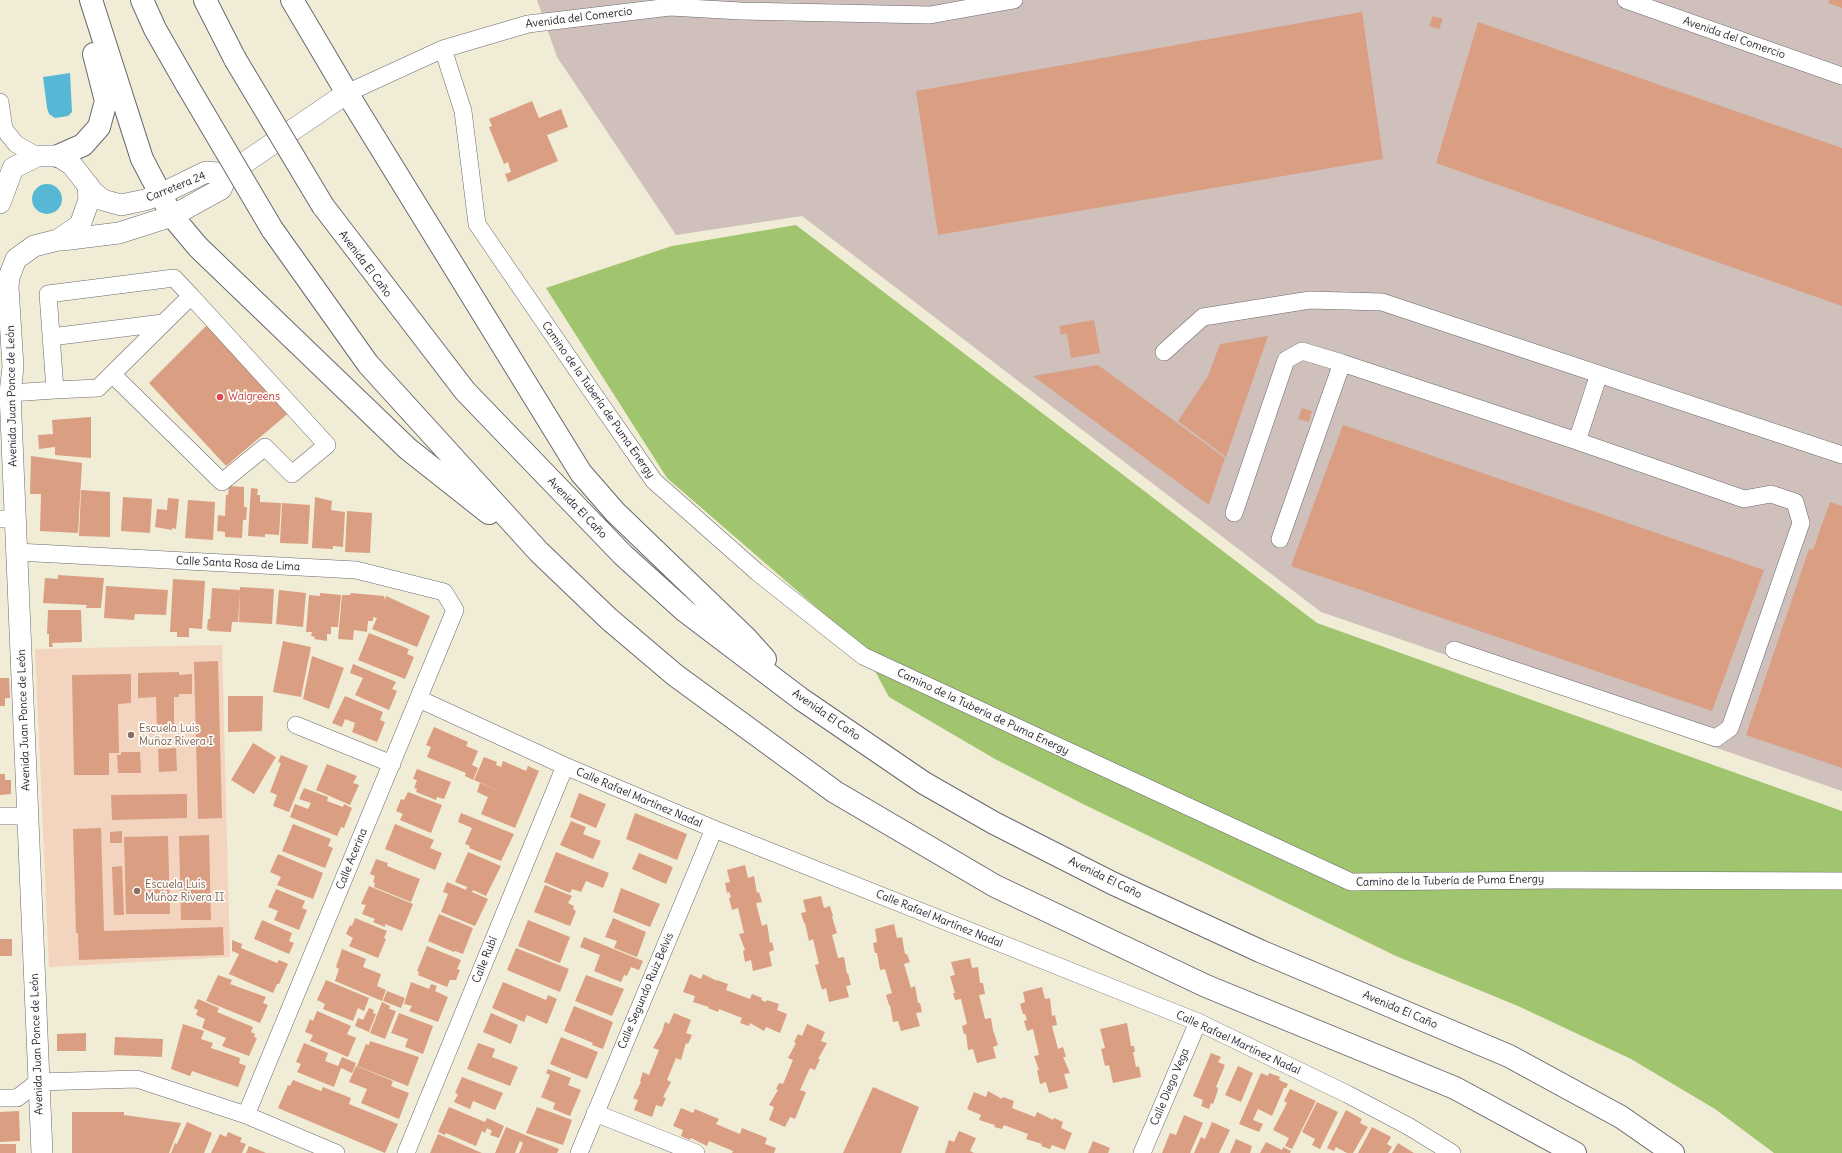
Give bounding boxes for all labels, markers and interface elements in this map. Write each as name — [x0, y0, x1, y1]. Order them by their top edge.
street label: Avenida del Comercio — [525, 5, 633, 31]
street label: Avenida del Comercio — [1681, 14, 1787, 62]
street label: Carretera 24 — [144, 169, 208, 205]
street label: Avenida El Caño — [336, 228, 394, 300]
street label: Camino de la Tubería de Puma Energy — [539, 319, 657, 481]
street label: Avenida Juan Ponce de León — [4, 325, 20, 467]
place label: Walgreens — [228, 390, 280, 404]
marker: Walgreens — [215, 392, 225, 402]
street label: Avenida El Caño — [544, 475, 610, 541]
street label: Calle Santa Rosa de Lima — [175, 554, 301, 574]
street label: Avenida Juan Ponce de León — [15, 649, 33, 791]
street label: Camino de la Tubería de Puma Energy — [895, 666, 1071, 758]
street label: Avenida El Caño — [789, 687, 863, 743]
place label: Escuela Luis Muñoz Rivera I — [139, 722, 213, 748]
marker: Escuela Luis Muñoz Rivera I — [126, 730, 136, 740]
street label: Calle Rafael Martínez Nadal — [574, 765, 704, 831]
street label: Calle Acerina — [334, 826, 370, 892]
street label: Avenida El Caño — [1066, 855, 1144, 901]
street label: Camino de la Tubería de Puma Energy — [1356, 873, 1544, 889]
place label: Escuela Luis Muñoz Rivera II — [145, 878, 224, 904]
marker: Escuela Luis Muñoz Rivera II — [132, 886, 142, 896]
street label: Calle Rafael Martínez Nadal — [874, 887, 1004, 951]
street label: Calle Segundo Ruiz Belvis — [615, 931, 677, 1051]
street label: Calle Rubí — [470, 935, 500, 985]
street label: Avenida Juan Ponce de León — [28, 973, 46, 1115]
street label: Avenida El Caño — [1361, 988, 1439, 1032]
street label: Calle Rafael Martínez Nadal — [1174, 1008, 1302, 1078]
street label: Calle Diego Vega — [1148, 1046, 1192, 1128]

